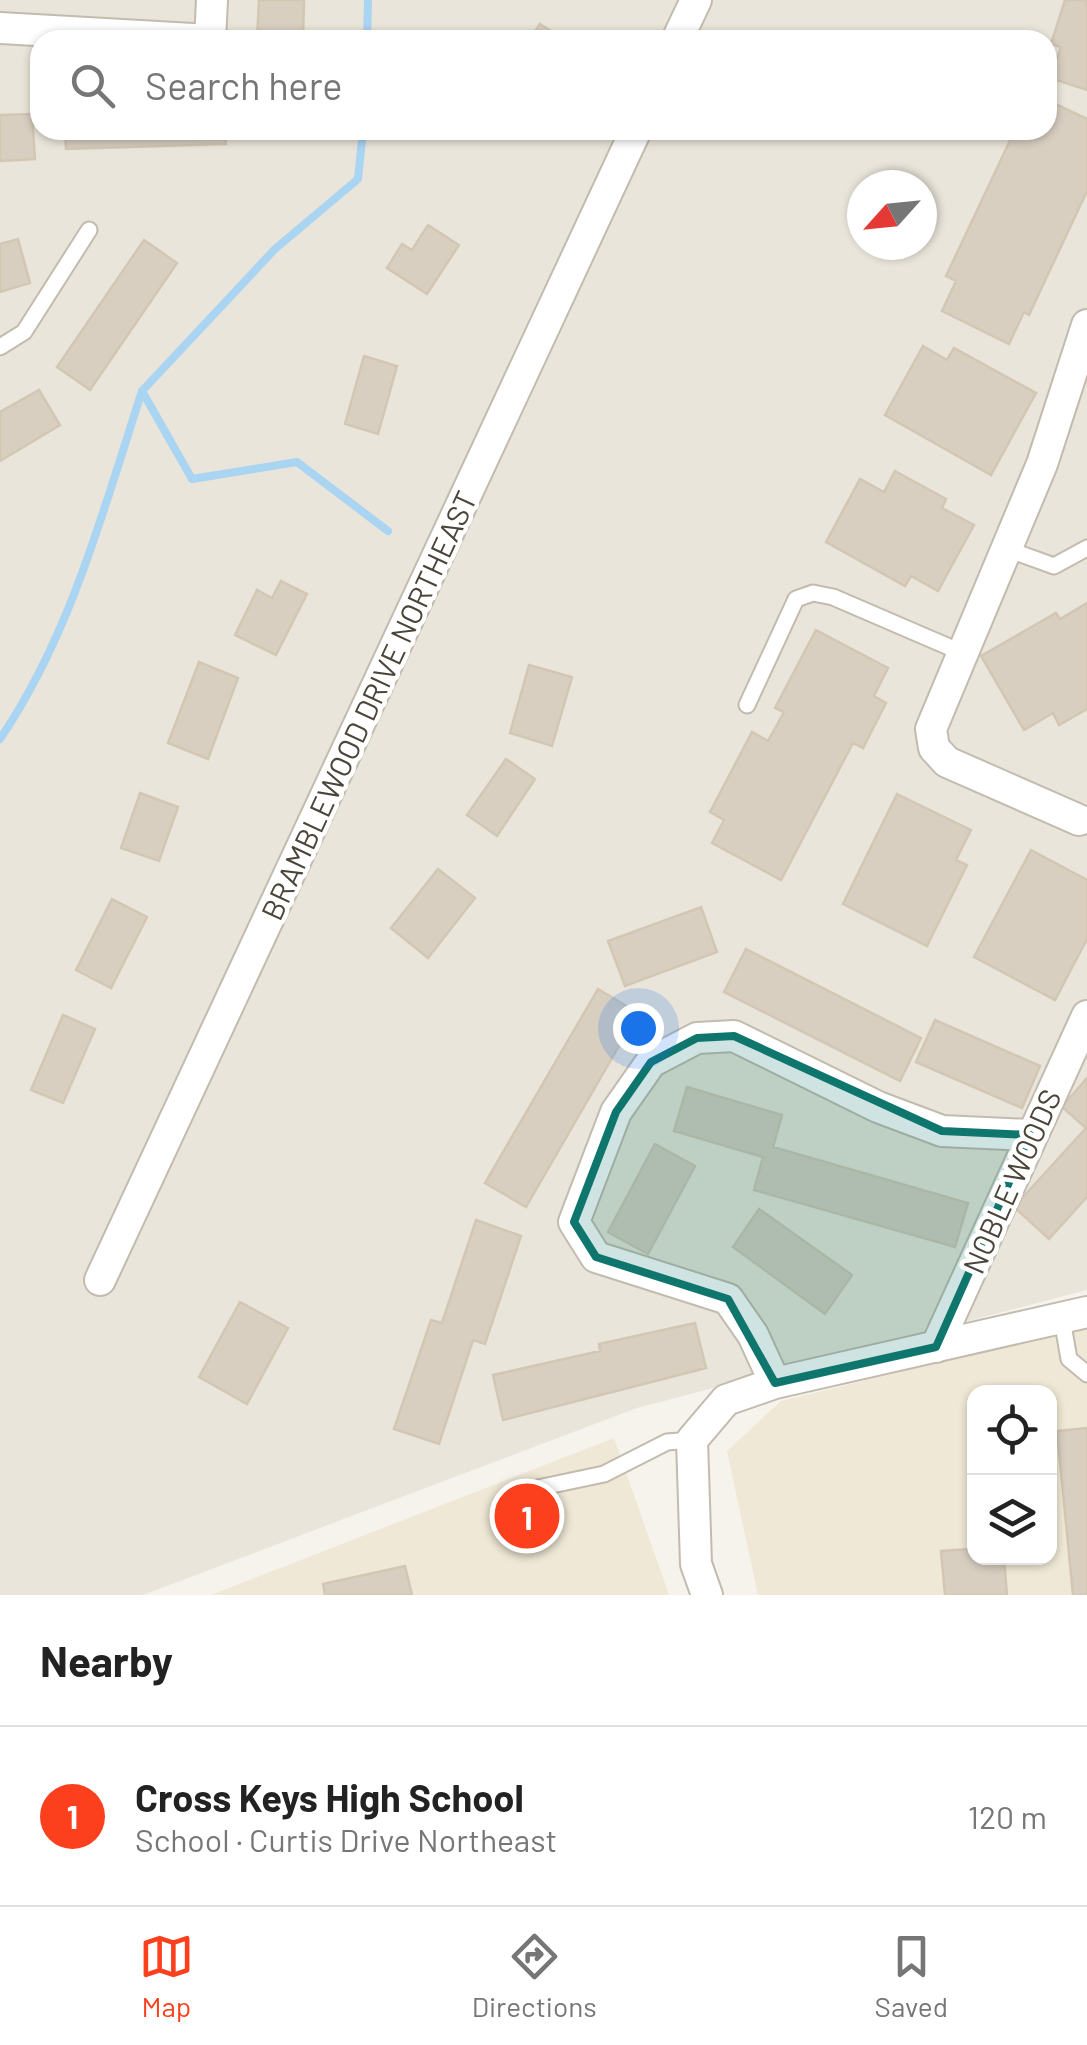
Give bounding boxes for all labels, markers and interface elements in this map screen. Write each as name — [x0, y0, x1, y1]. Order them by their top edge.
search box — [30, 30, 1057, 140]
icon: search — [65, 58, 120, 113]
text: Search here — [145, 62, 343, 108]
north arrow — [847, 170, 937, 260]
street label: BRAMBLEWOOD DRIVE NORTHEAST — [253, 485, 483, 925]
your location — [613, 1003, 664, 1054]
street label: NOBLE WOODS — [954, 1083, 1068, 1279]
map controls — [967, 1385, 1057, 1565]
button: locate — [967, 1385, 1057, 1475]
button: layers — [967, 1475, 1057, 1565]
pin: 1 — [494, 1478, 560, 1554]
text: Nearby — [40, 1635, 173, 1685]
text: Cross Keys High School — [135, 1774, 524, 1820]
text: 1 — [67, 1797, 78, 1835]
text: 120 m — [968, 1797, 1047, 1835]
text: School · Curtis Drive Northeast — [135, 1820, 557, 1858]
tab: Map — [139, 1929, 194, 2023]
tab: Directions — [472, 1929, 597, 2023]
tab: Saved — [875, 1929, 948, 2023]

